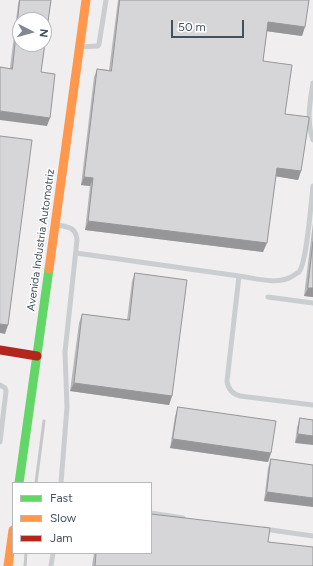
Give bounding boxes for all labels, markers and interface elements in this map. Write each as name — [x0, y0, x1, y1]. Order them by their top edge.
north arrow — [12, 12, 52, 52]
scale bar — [173, 12, 246, 38]
text: 50 m — [178, 20, 206, 34]
text: N — [37, 28, 50, 38]
street label: Avenida Industria Automotriz — [24, 168, 58, 312]
legend — [12, 482, 152, 554]
text: Fast — [50, 491, 73, 505]
text: Slow — [50, 511, 76, 525]
text: Jam — [50, 531, 73, 545]

